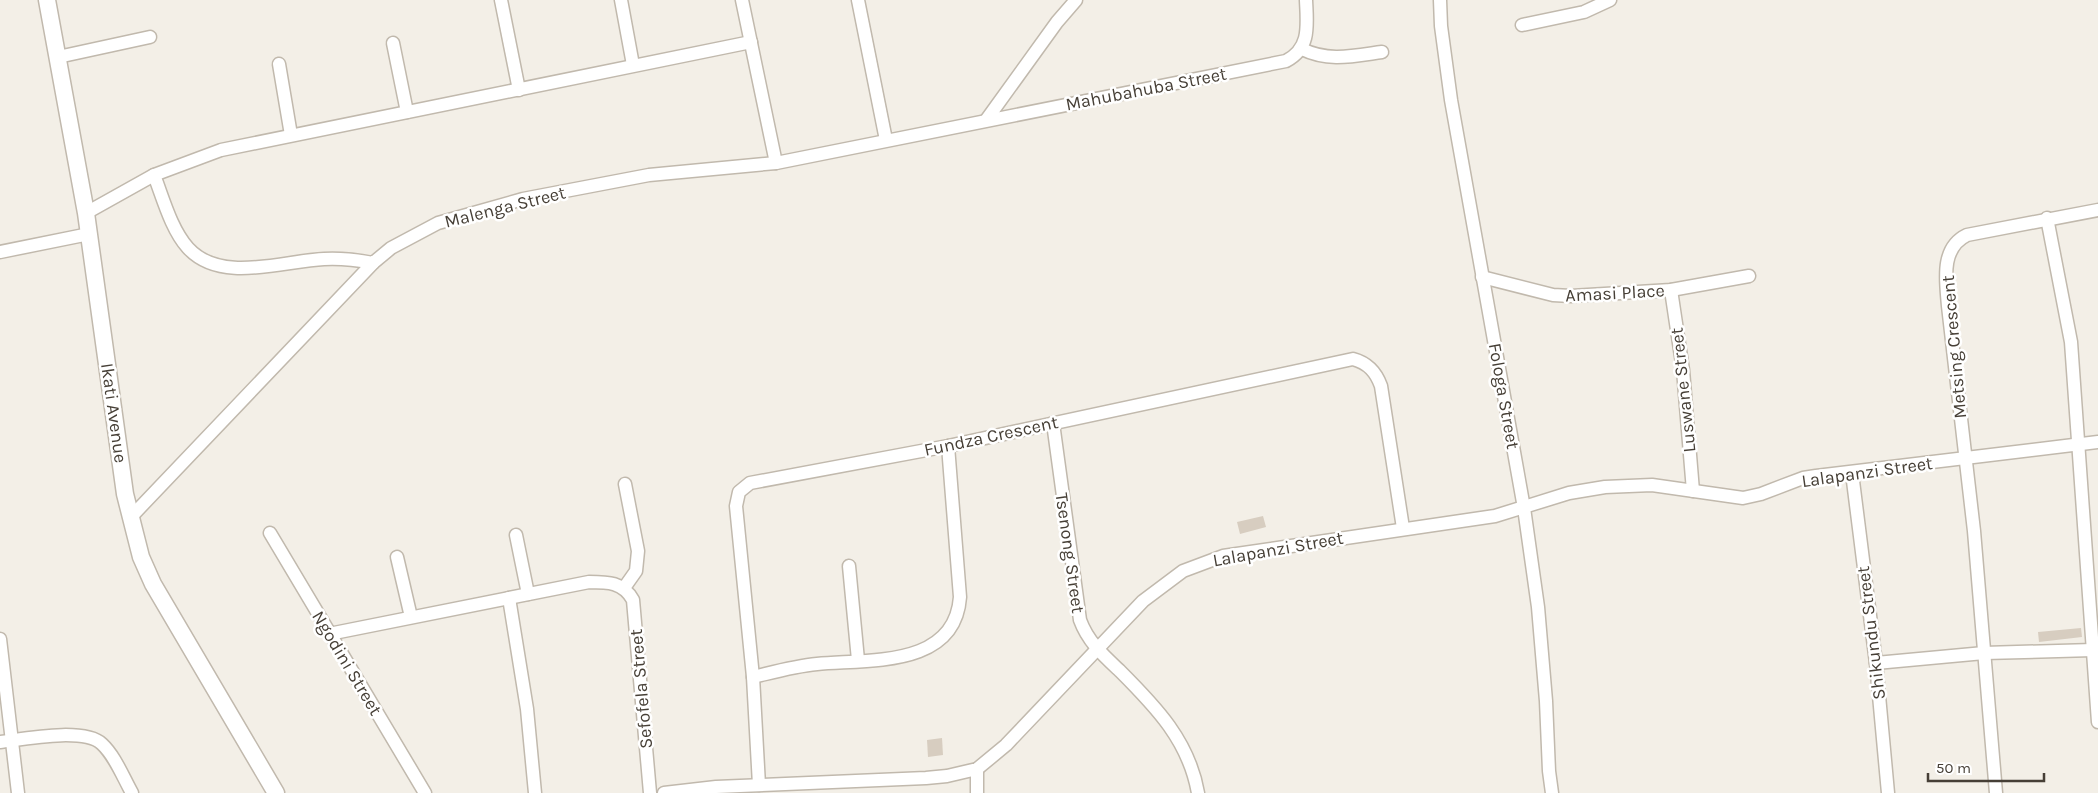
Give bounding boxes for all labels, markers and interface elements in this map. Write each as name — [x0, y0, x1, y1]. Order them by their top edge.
street label: Mahubahuba Street — [1064, 63, 1229, 115]
street label: Malenga Street — [442, 181, 568, 233]
street label: Metsing Crescent — [1937, 274, 1971, 420]
street label: Amasi Place — [1565, 279, 1665, 307]
street label: Luswane Street — [1665, 326, 1700, 454]
street label: Fologa Street — [1484, 341, 1524, 451]
street label: Ikati Avenue — [96, 362, 132, 464]
street label: Fundza Crescent — [922, 411, 1060, 461]
street label: Lalapanzi Street — [1800, 452, 1934, 492]
street label: Tsenong Street — [1051, 491, 1089, 615]
street label: Lalapanzi Street — [1211, 527, 1345, 571]
street label: Shikundu Street — [1852, 565, 1890, 701]
street label: Ngodini Street — [307, 607, 387, 720]
street label: Sefofela Street — [625, 628, 657, 750]
scale bar — [1928, 750, 2044, 782]
text: 50 m — [1936, 759, 1971, 777]

